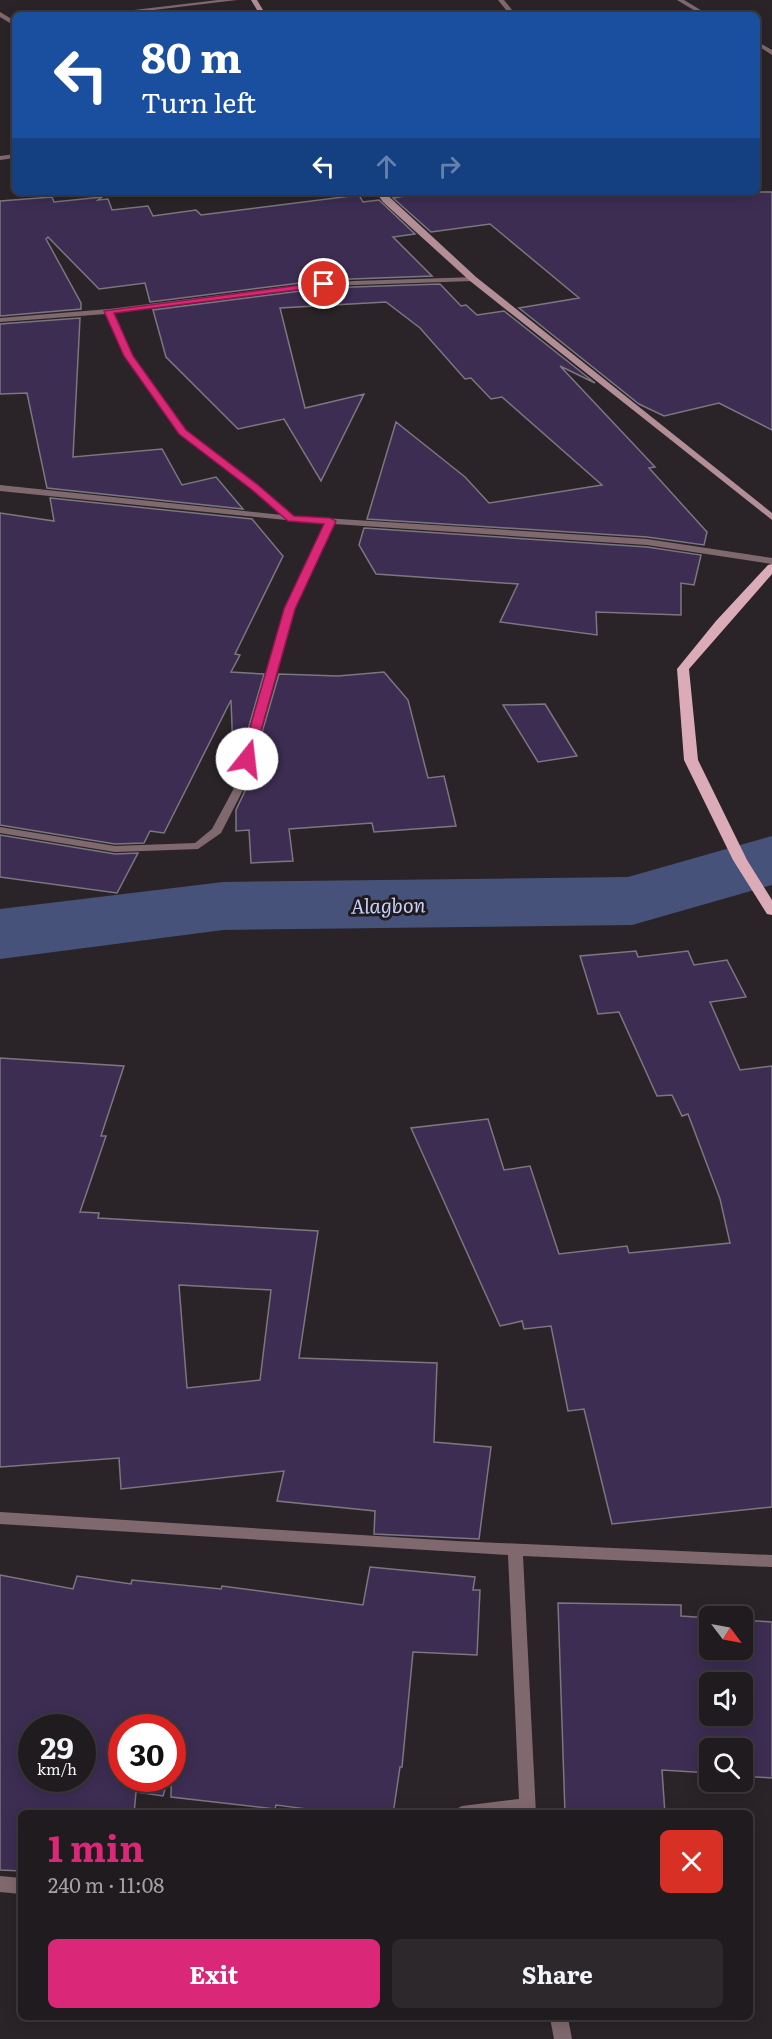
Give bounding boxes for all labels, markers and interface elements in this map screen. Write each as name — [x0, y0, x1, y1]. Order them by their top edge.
text: 80 m — [141, 24, 242, 86]
icon: left — [42, 36, 120, 114]
text: Turn left — [141, 81, 256, 121]
icon: left — [307, 150, 340, 183]
icon: ahead — [370, 150, 403, 183]
icon: right — [433, 150, 466, 183]
pin — [298, 258, 349, 309]
icon: arrive — [307, 267, 340, 300]
position arrow — [215, 727, 279, 791]
water label: Alagbon — [350, 888, 426, 920]
north arrow — [699, 1606, 753, 1660]
map controls — [699, 1606, 753, 1792]
button: sound — [699, 1672, 753, 1726]
speed limit sign: 30 — [108, 1714, 186, 1792]
text: 29 — [40, 1724, 74, 1768]
button: search — [699, 1738, 753, 1792]
text: km/h — [37, 1757, 77, 1780]
text: 1 min — [48, 1820, 144, 1873]
button: close — [660, 1830, 723, 1893]
text: 240 m · 11:08 — [48, 1869, 164, 1899]
button: Exit — [48, 1939, 380, 2008]
button: Share — [392, 1939, 723, 2008]

